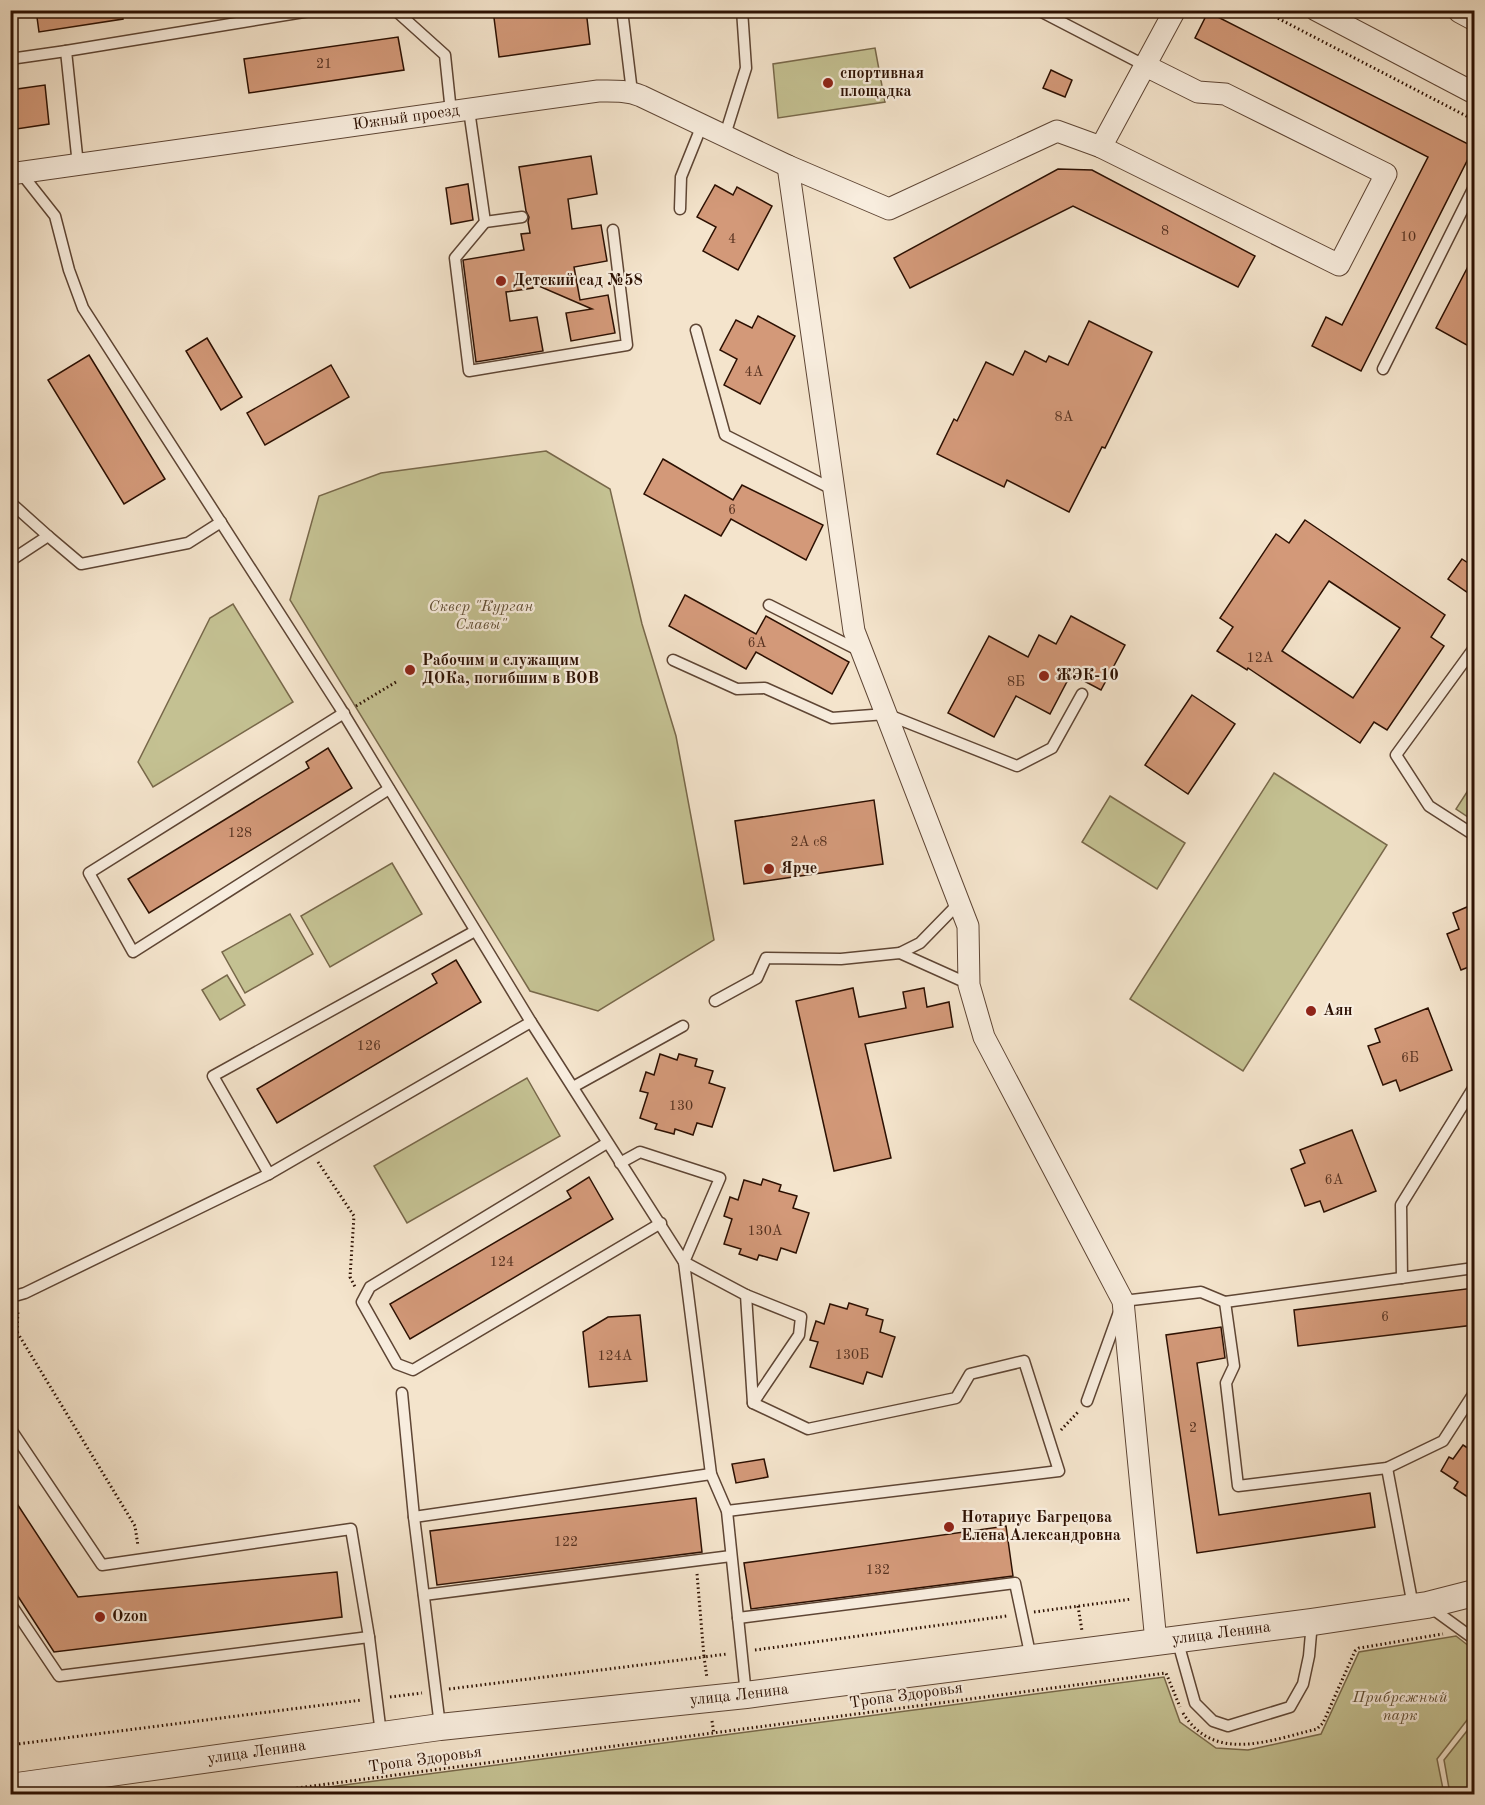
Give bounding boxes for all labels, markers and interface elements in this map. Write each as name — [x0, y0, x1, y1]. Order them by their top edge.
house number: 21 — [316, 57, 332, 71]
place label: спортивная площадка — [840, 66, 924, 100]
marker: спортивная площадка — [821, 76, 835, 90]
street label: Южный проезд — [352, 103, 460, 134]
house number: 8 — [1161, 224, 1169, 238]
house number: 10 — [1400, 230, 1416, 244]
house number: 4 — [728, 232, 736, 246]
place label: Детский сад №58 — [513, 273, 643, 289]
marker: Детский сад №58 — [494, 274, 508, 288]
house number: 4А — [745, 365, 764, 379]
house number: 8А — [1055, 410, 1074, 424]
house number: 6 — [728, 503, 736, 517]
park label: Сквер "Курган Славы" — [429, 599, 533, 633]
house number: 6А — [748, 636, 767, 650]
house number: 12А — [1247, 651, 1274, 665]
place label: Рабочим и служащим ДОКа, погибшим в ВОВ — [422, 653, 599, 687]
marker: Рабочим и служащим ДОКа, погибшим в ВОВ — [403, 663, 417, 677]
place label: ЖЭК-10 — [1056, 668, 1119, 684]
marker: ЖЭК-10 — [1037, 669, 1051, 683]
house number: 8Б — [1007, 675, 1025, 689]
house number: 128 — [228, 826, 252, 840]
house number: 2А с8 — [791, 835, 827, 849]
place label: Ярче — [781, 861, 817, 877]
marker: Ярче — [762, 862, 776, 876]
place label: Аян — [1323, 1003, 1353, 1019]
marker: Аян — [1304, 1004, 1318, 1018]
house number: 126 — [357, 1039, 381, 1053]
house number: 6Б — [1401, 1051, 1419, 1065]
house number: 130 — [669, 1099, 693, 1113]
house number: 6А — [1325, 1173, 1344, 1187]
house number: 130А — [747, 1224, 783, 1238]
house number: 124 — [490, 1255, 514, 1269]
house number: 6 — [1381, 1310, 1389, 1324]
house number: 130Б — [835, 1348, 869, 1362]
house number: 124А — [597, 1349, 633, 1363]
house number: 2 — [1189, 1421, 1197, 1435]
place label: Нотариус Багрецова Елена Александровна — [961, 1510, 1121, 1544]
marker: Нотариус Багрецова Елена Александровна — [942, 1520, 956, 1534]
house number: 122 — [554, 1535, 578, 1549]
house number: 132 — [866, 1563, 890, 1577]
place label: Ozon — [112, 1609, 148, 1625]
marker: Ozon — [93, 1610, 107, 1624]
street label: улица Ленина — [1171, 1619, 1272, 1648]
street label: Тропа Здоровья — [848, 1680, 964, 1712]
street label: улица Ленина — [689, 1682, 790, 1709]
park label: Прибрежный парк — [1351, 1690, 1448, 1724]
street label: улица Ленина — [206, 1738, 307, 1767]
street label: Тропа Здоровья — [367, 1744, 483, 1776]

